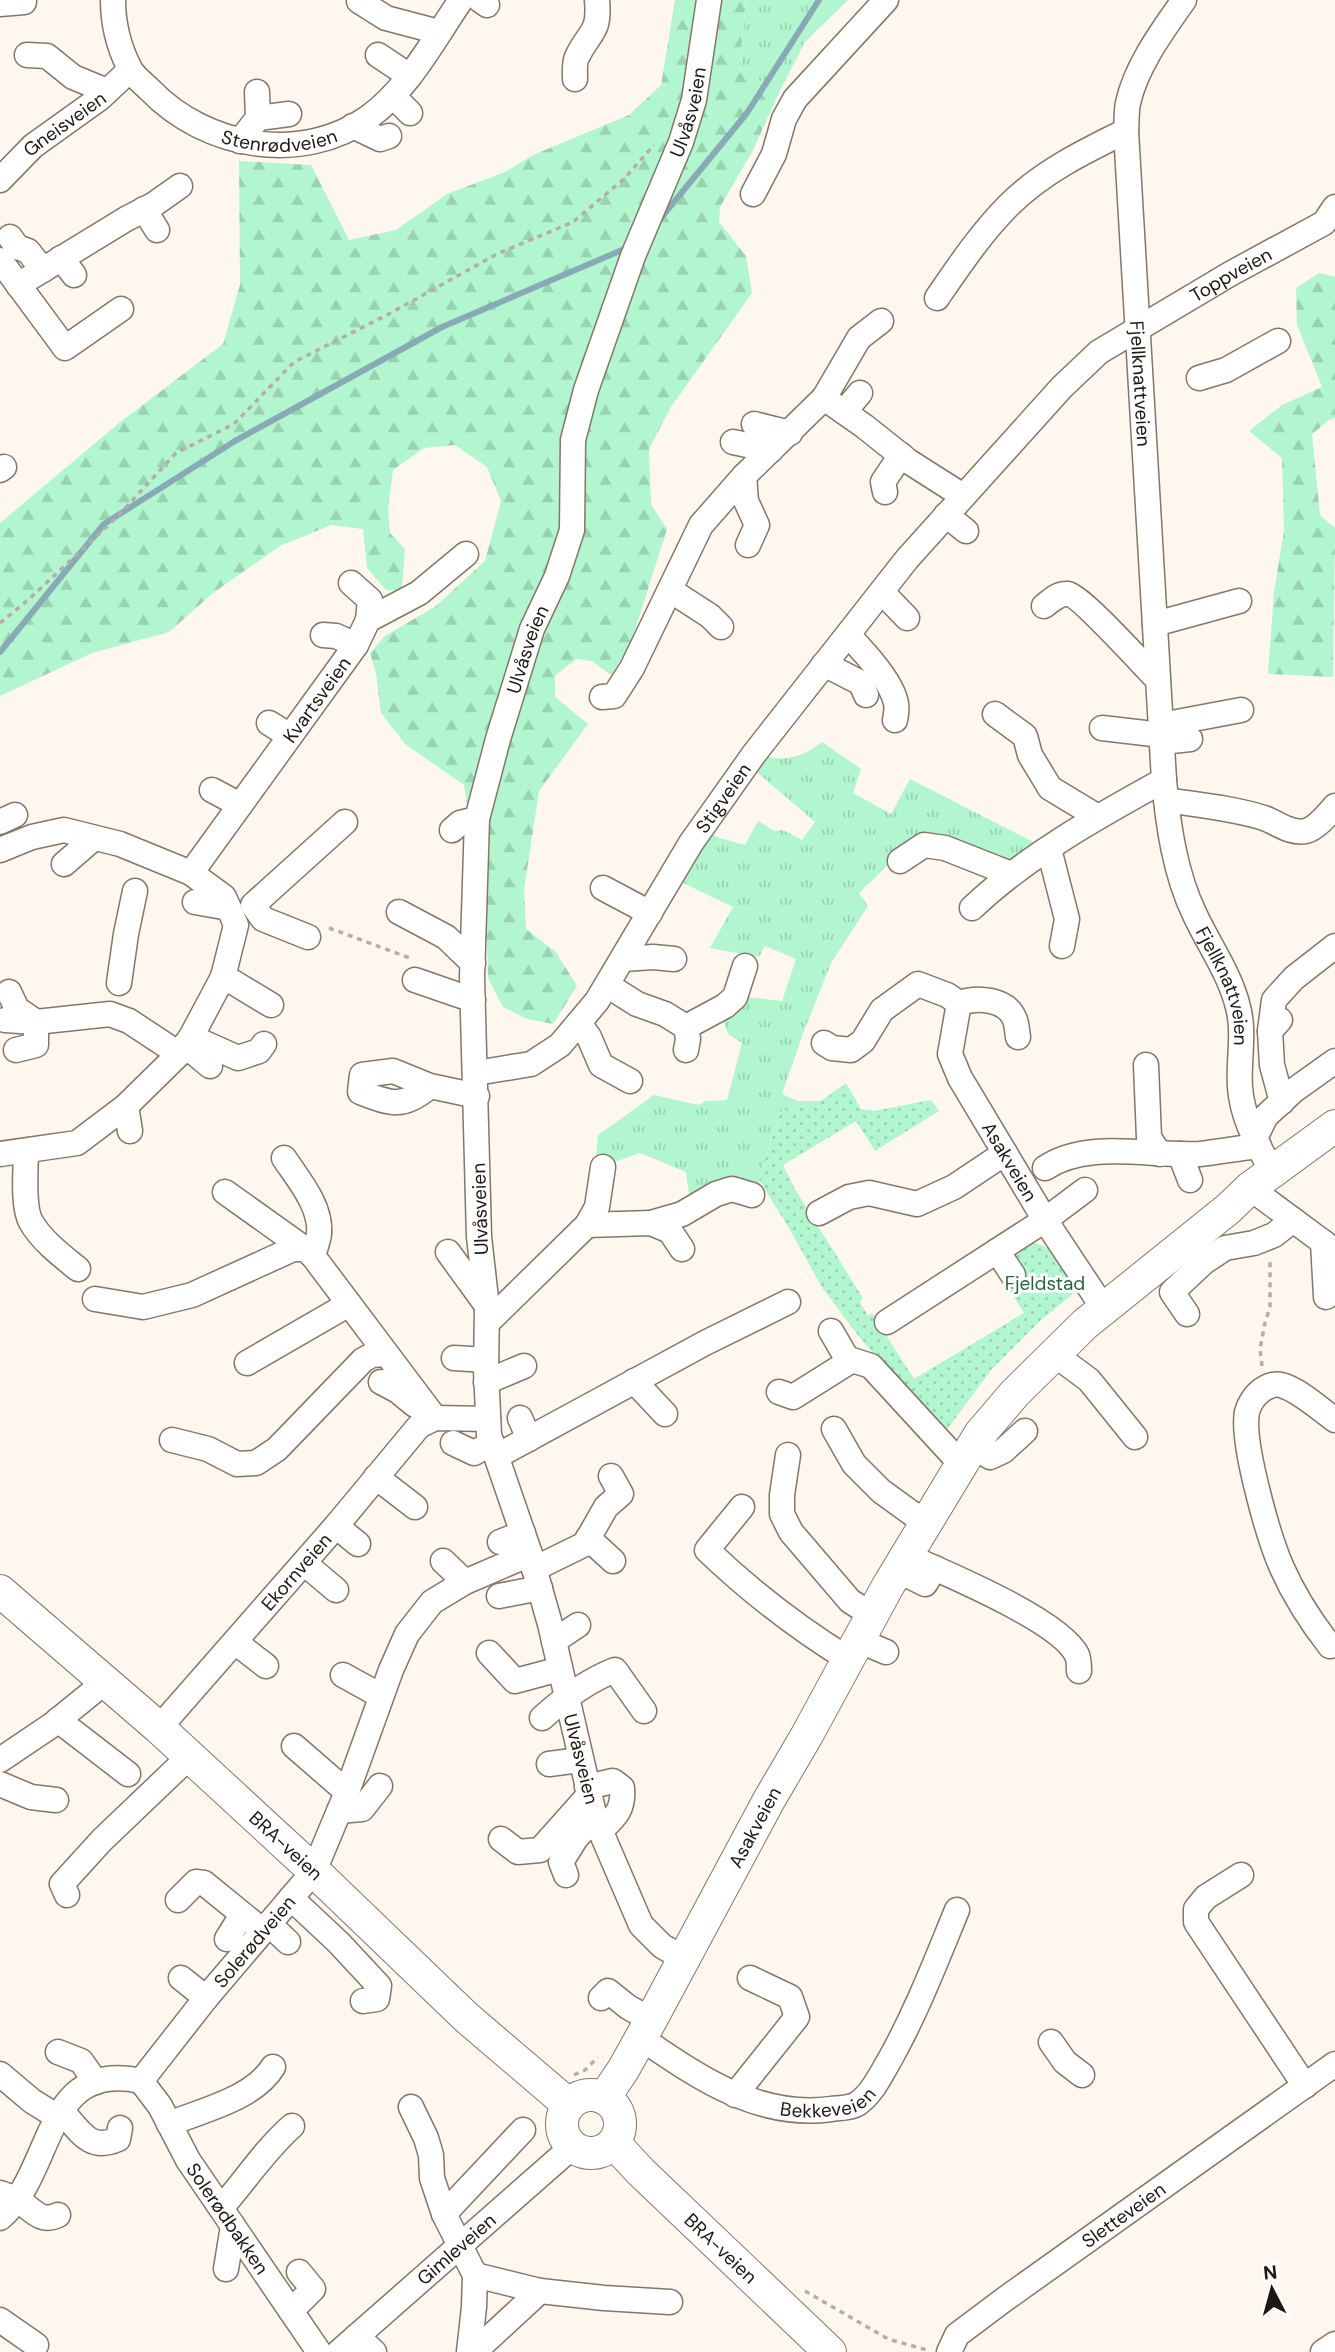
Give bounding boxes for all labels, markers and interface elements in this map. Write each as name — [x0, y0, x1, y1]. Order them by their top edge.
street label: Ulvåsveien — [664, 65, 711, 161]
street label: Gneisveien — [17, 85, 111, 162]
street label: Stenrødveien — [218, 123, 340, 158]
street label: Toppveien — [1185, 241, 1276, 308]
street label: Fjellknattveien — [1125, 320, 1157, 447]
street label: Ulvåsveien — [500, 601, 554, 697]
street label: Kvartsveien — [277, 652, 356, 748]
street label: Stigveien — [690, 758, 756, 838]
street label: Fjellknattveien — [1190, 922, 1254, 1046]
street label: Asakveien — [976, 1117, 1043, 1206]
street label: Ulvåsveien — [466, 1163, 494, 1255]
park label: Fjeldstad — [1005, 1271, 1085, 1296]
street label: Ekornveien — [255, 1527, 337, 1616]
street label: Ulvåsveien — [558, 1711, 604, 1807]
street label: Asakveien — [722, 1782, 787, 1872]
street label: BRA-veien — [244, 1805, 328, 1886]
street label: Solerødveien — [208, 1890, 301, 1993]
street label: Bekkeveien — [779, 2082, 881, 2123]
street label: Solerødbakken — [181, 2158, 275, 2279]
street label: Sletteveien — [1076, 2176, 1170, 2253]
street label: Gimleveien — [411, 2207, 501, 2290]
street label: BRA-veien — [679, 2207, 763, 2289]
north arrow — [1237, 2254, 1307, 2324]
text: N — [1262, 2259, 1278, 2286]

